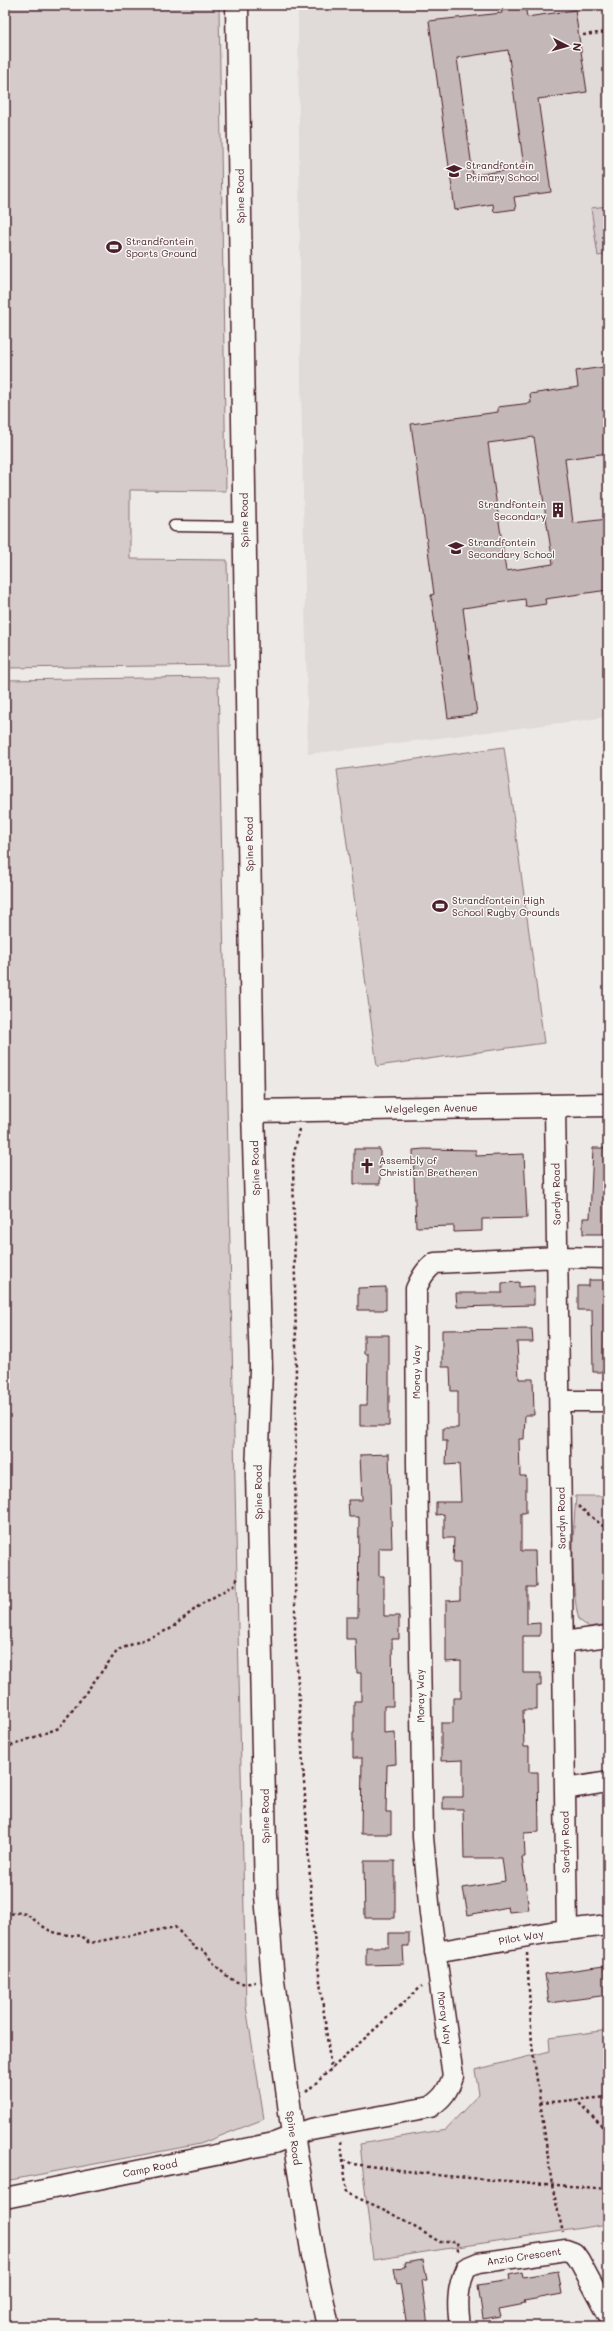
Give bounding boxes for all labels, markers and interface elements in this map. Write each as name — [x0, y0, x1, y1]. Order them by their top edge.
north arrow — [547, 26, 587, 66]
text: N — [570, 42, 585, 52]
place label: Strandfontein Primary School — [466, 158, 539, 184]
school or university icon: Strandfontein Primary School — [445, 162, 463, 180]
street label: Spine Road — [233, 169, 247, 223]
place label: Strandfontein Sports Ground — [126, 234, 197, 260]
sports icon: Strandfontein Sports Ground — [105, 238, 123, 256]
street label: Spine Road — [237, 493, 251, 547]
place label: Strandfontein Secondary — [478, 497, 546, 523]
building icon: Strandfontein Secondary — [549, 501, 567, 519]
place label: Strandfontein Secondary School — [468, 535, 555, 561]
school or university icon: Strandfontein Secondary School — [447, 539, 465, 557]
street label: Spine Road — [242, 817, 256, 871]
place label: Strandfontein High School Rugby Grounds — [452, 893, 560, 919]
sports icon: Strandfontein High School Rugby Grounds — [431, 897, 449, 915]
street label: Welgelegen Avenue — [384, 1100, 478, 1116]
street label: Spine Road — [247, 1140, 263, 1196]
place label: Assembly of Christian Bretheren — [379, 1153, 478, 1179]
church icon: Assembly of Christian Bretheren — [358, 1157, 376, 1175]
street label: Sardyn Road — [548, 1163, 564, 1225]
street label: Moray Way — [409, 1345, 423, 1399]
street label: Spine Road — [251, 1465, 265, 1519]
street label: Sardyn Road — [553, 1487, 569, 1549]
street label: Moray Way — [413, 1669, 427, 1723]
street label: Spine Road — [258, 1789, 272, 1843]
street label: Sardyn Road — [557, 1811, 573, 1873]
street label: Pilot Way — [497, 1926, 545, 1948]
street label: Moray Way — [434, 1990, 456, 2046]
street label: Spine Road — [283, 2110, 305, 2166]
street label: Camp Road — [121, 2156, 179, 2180]
street label: Anzio Crescent — [486, 2244, 562, 2268]

